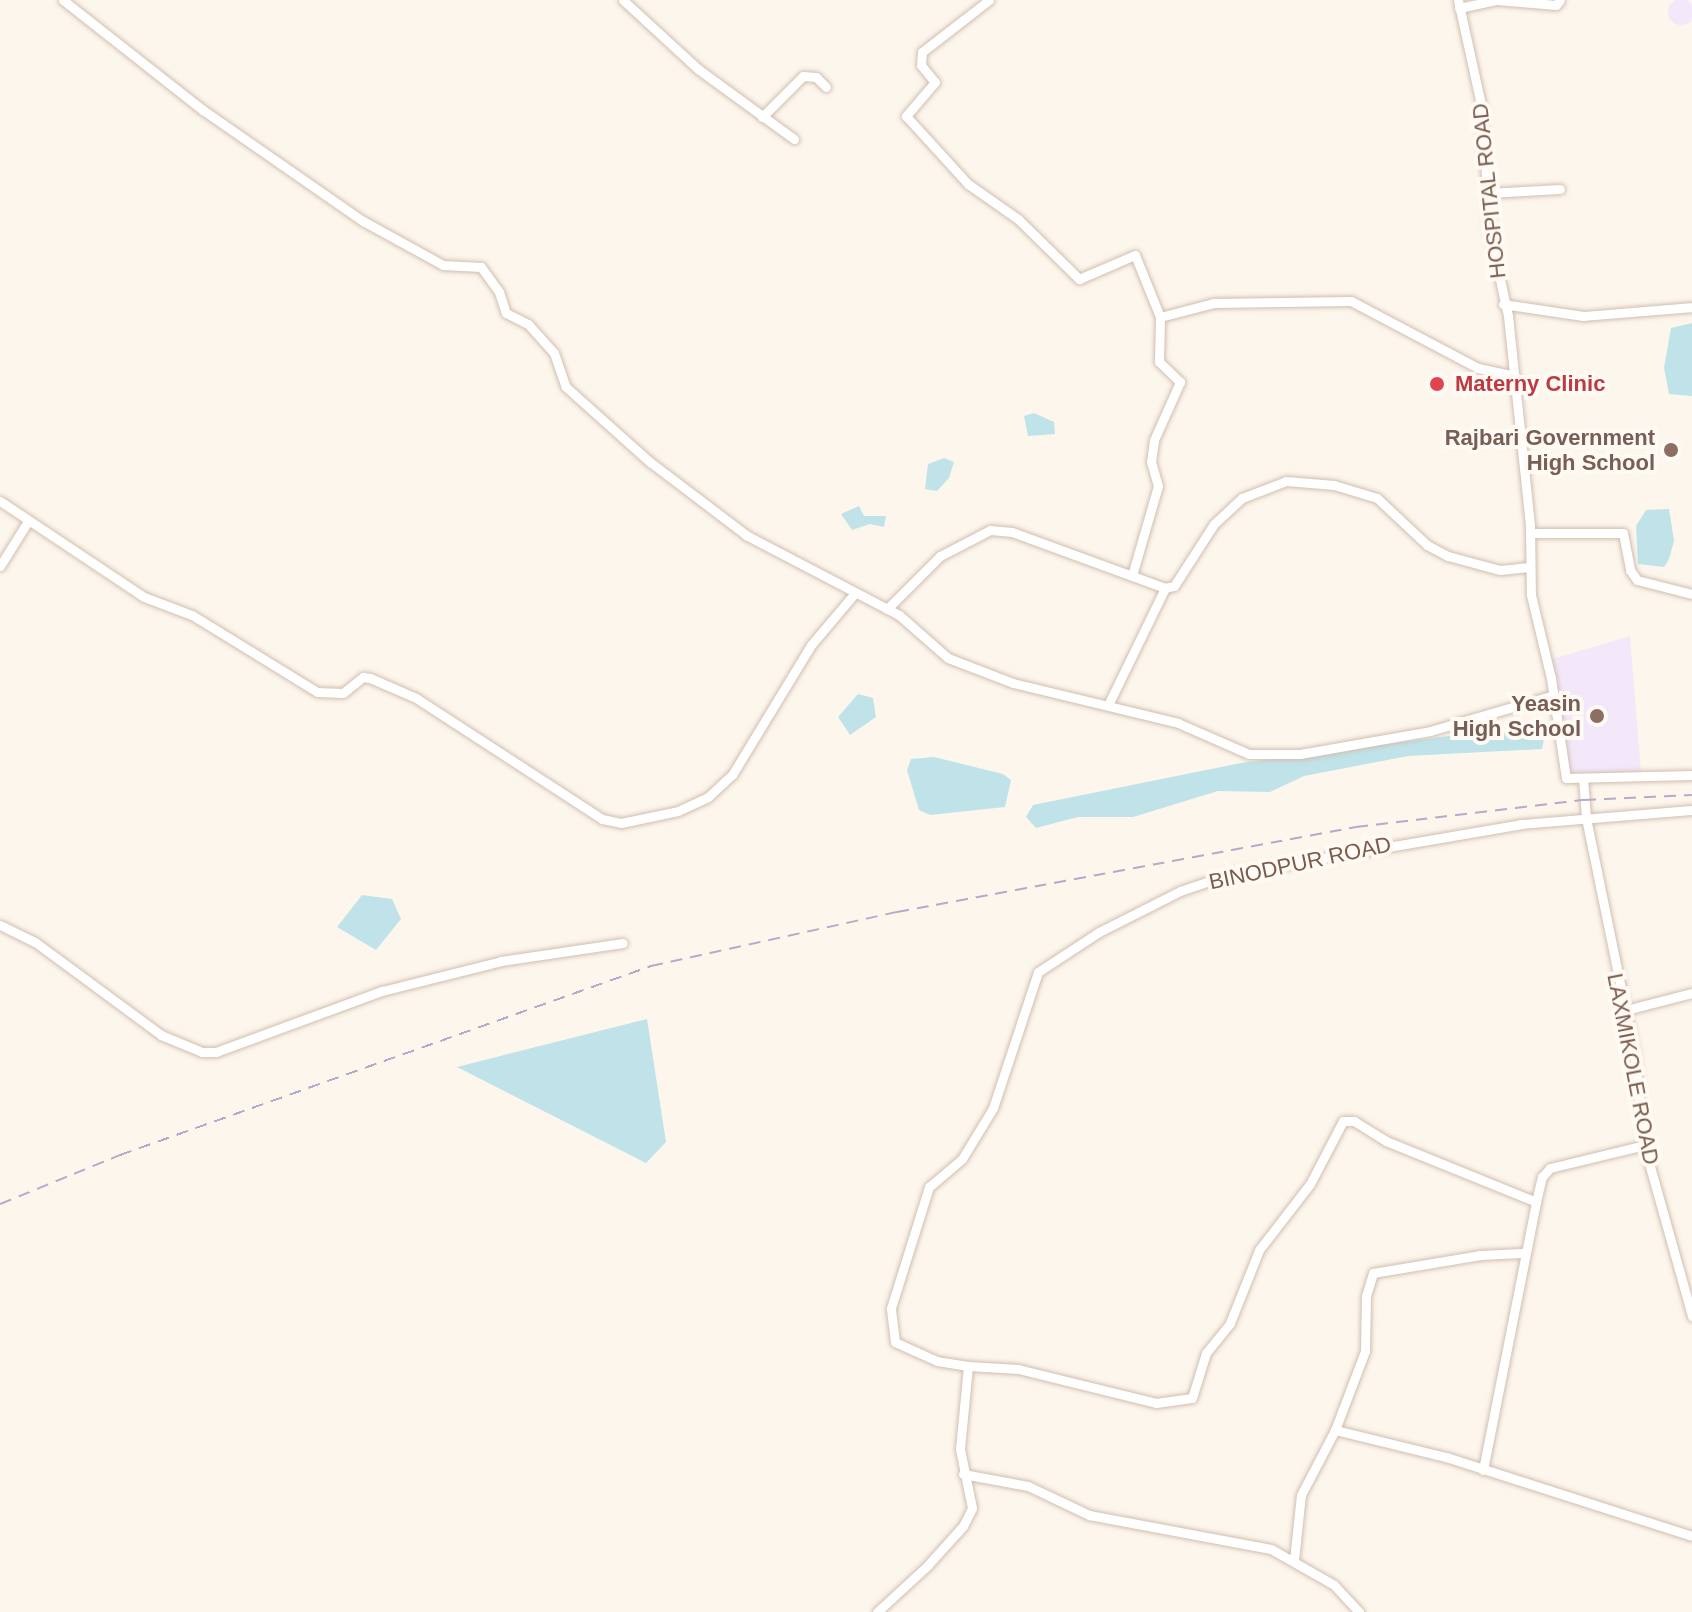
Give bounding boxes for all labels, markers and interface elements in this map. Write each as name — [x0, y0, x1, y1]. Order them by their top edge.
street label: HOSPITAL ROAD — [1467, 102, 1511, 280]
place label: Materny Clinic — [1455, 371, 1605, 397]
marker: Materny Clinic — [1426, 373, 1448, 395]
place label: Rajbari Government High School — [1445, 424, 1655, 476]
marker: Rajbari Government High School — [1662, 441, 1680, 459]
place label: Yeasin High School — [1453, 690, 1581, 742]
marker: Yeasin High School — [1588, 707, 1606, 725]
street label: BINODPUR ROAD — [1206, 831, 1394, 895]
street label: LAXMIKOLE ROAD — [1601, 971, 1665, 1167]

